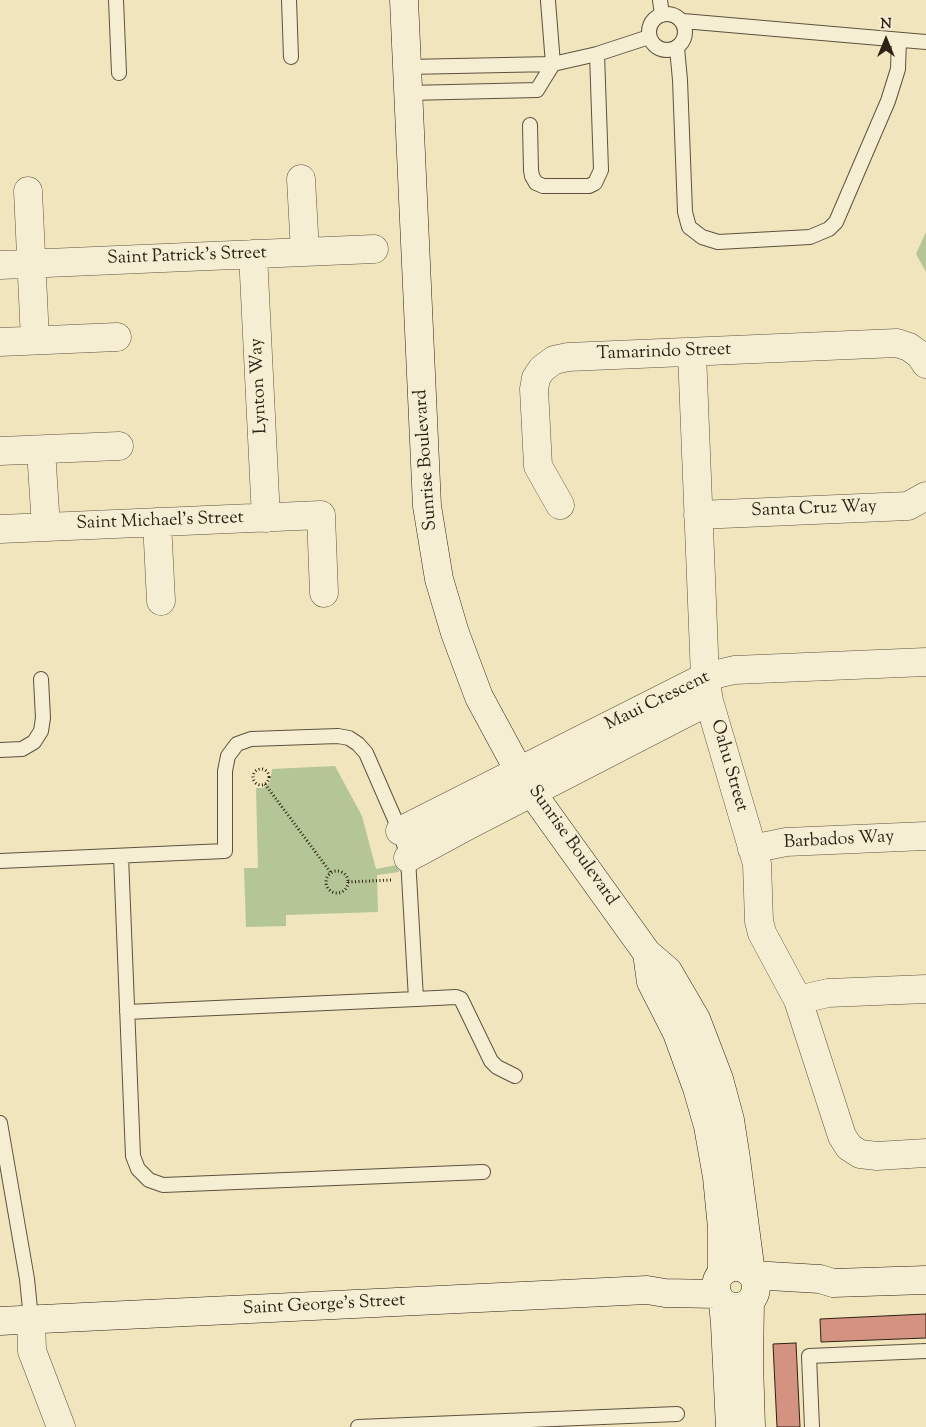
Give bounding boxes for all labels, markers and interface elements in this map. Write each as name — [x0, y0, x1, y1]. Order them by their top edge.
north arrow — [861, 15, 911, 65]
text: N — [880, 15, 892, 35]
street label: Saint Patrick's Street — [107, 243, 267, 271]
street label: Lynton Way — [247, 337, 273, 435]
street label: Tamarindo Street — [596, 340, 732, 366]
street label: Sunrise Boulevard — [411, 389, 443, 531]
street label: Santa Cruz Way — [751, 497, 877, 523]
street label: Saint Michael's Street — [76, 508, 244, 536]
street label: Maui Crescent — [602, 667, 714, 737]
street label: Oahu Street — [705, 717, 751, 815]
street label: Sunrise Boulevard — [523, 782, 621, 910]
street label: Barbados Way — [783, 827, 895, 855]
street label: Saint George's Street — [242, 1291, 406, 1321]

